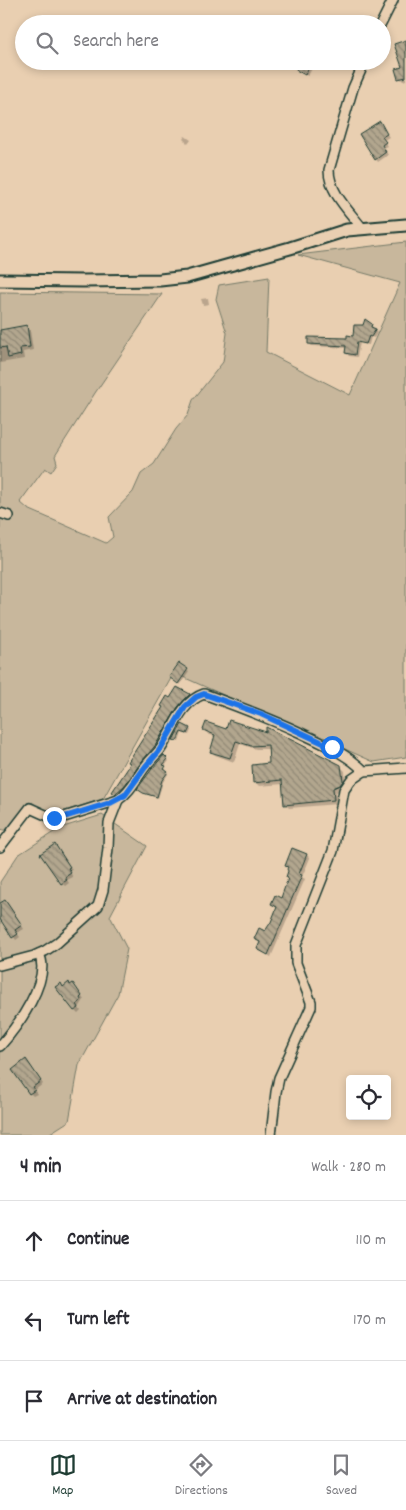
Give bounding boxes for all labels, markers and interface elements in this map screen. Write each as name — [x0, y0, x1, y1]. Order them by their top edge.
search box — [15, 15, 391, 70]
icon: search — [33, 29, 61, 57]
text: Search here — [73, 29, 159, 56]
route start — [321, 736, 344, 759]
route end — [43, 807, 66, 830]
map controls — [346, 1075, 391, 1120]
button: locate — [346, 1075, 391, 1120]
text: 4 min — [20, 1153, 62, 1183]
text: Walk · 280 m — [311, 1156, 386, 1179]
icon: ahead — [20, 1227, 48, 1255]
text: Continue — [67, 1227, 129, 1254]
text: 110 m — [356, 1229, 386, 1252]
icon: left — [20, 1307, 48, 1335]
text: Turn left — [67, 1307, 130, 1334]
text: 170 m — [353, 1309, 386, 1332]
icon: arrive — [20, 1387, 48, 1415]
text: Arrive at destination — [67, 1387, 217, 1414]
tab: Map — [49, 1451, 77, 1501]
tab: Directions — [175, 1451, 228, 1501]
tab: Saved — [326, 1451, 357, 1501]

